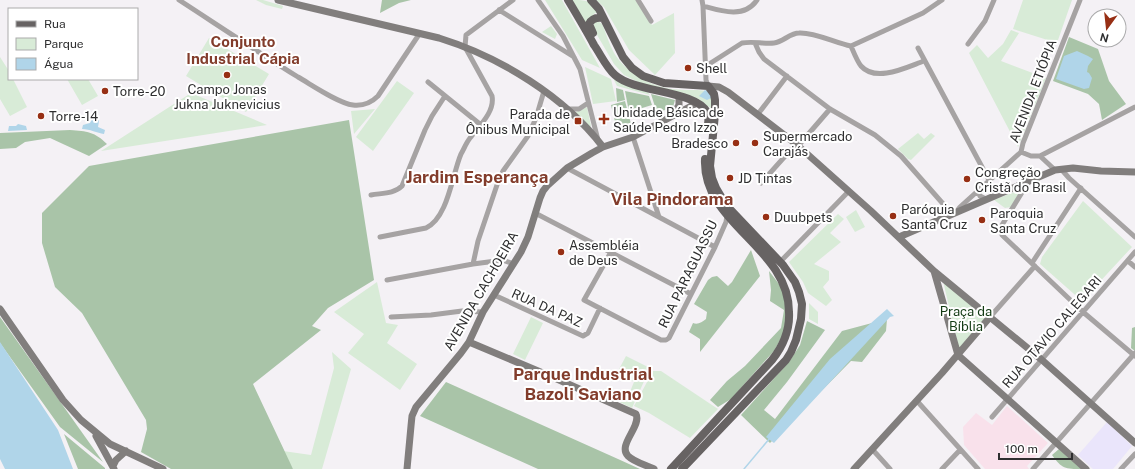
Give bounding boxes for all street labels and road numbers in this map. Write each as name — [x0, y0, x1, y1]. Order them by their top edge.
street label: AVENIDA ETIÓPIA — [1005, 37, 1060, 145]
street label: RUA PARAGUASSU — [655, 218, 721, 330]
street label: AVENIDA CACHOEIRA — [441, 229, 521, 353]
street label: RUA OTAVIO CALEGARI — [999, 273, 1105, 391]
street label: RUA DA PAZ — [509, 286, 585, 330]

